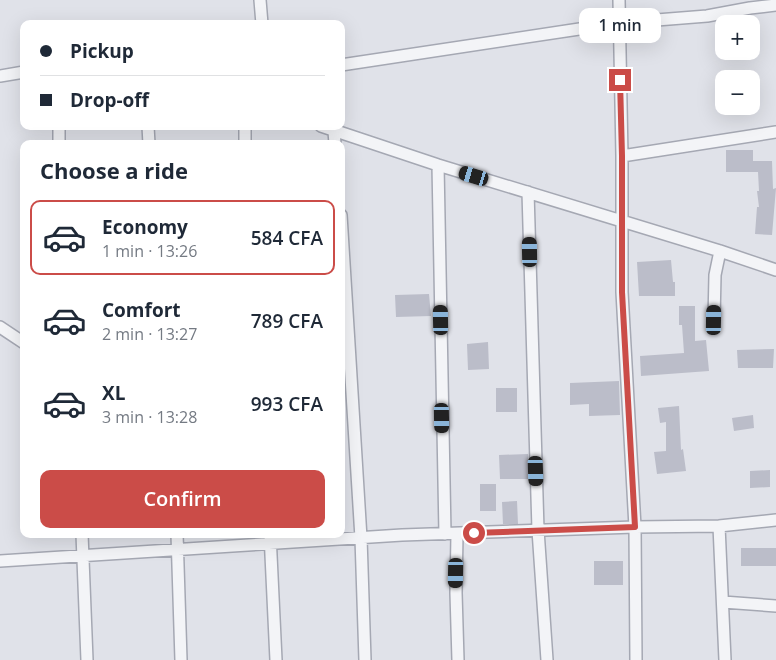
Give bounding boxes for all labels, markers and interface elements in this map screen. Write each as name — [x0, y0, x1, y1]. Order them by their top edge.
callout: 1 min — [579, 8, 661, 42]
text: 1 min — [598, 14, 642, 36]
map controls — [715, 15, 760, 115]
button: + — [715, 15, 760, 60]
text: Pickup — [70, 38, 134, 64]
route end — [609, 69, 631, 91]
button: − — [715, 70, 760, 115]
text: Drop-off — [70, 87, 149, 113]
text: Choose a ride — [40, 155, 188, 185]
car — [457, 164, 490, 188]
text: Economy — [102, 214, 188, 240]
icon: car — [42, 215, 87, 260]
text: 584 CFA — [251, 225, 323, 251]
car — [522, 237, 537, 267]
text: 1 min · 13:26 — [102, 240, 197, 262]
text: Comfort — [102, 297, 181, 323]
icon: car — [42, 298, 87, 343]
car — [433, 305, 448, 335]
car — [706, 305, 721, 335]
text: 789 CFA — [251, 308, 323, 334]
text: 2 min · 13:27 — [102, 323, 197, 345]
text: XL — [102, 380, 125, 406]
icon: car — [42, 381, 87, 426]
text: 993 CFA — [251, 391, 323, 417]
car — [434, 403, 449, 433]
text: 3 min · 13:28 — [102, 406, 197, 428]
car — [527, 456, 544, 486]
button: Confirm — [40, 470, 325, 528]
route start — [463, 522, 485, 544]
car — [448, 558, 463, 588]

